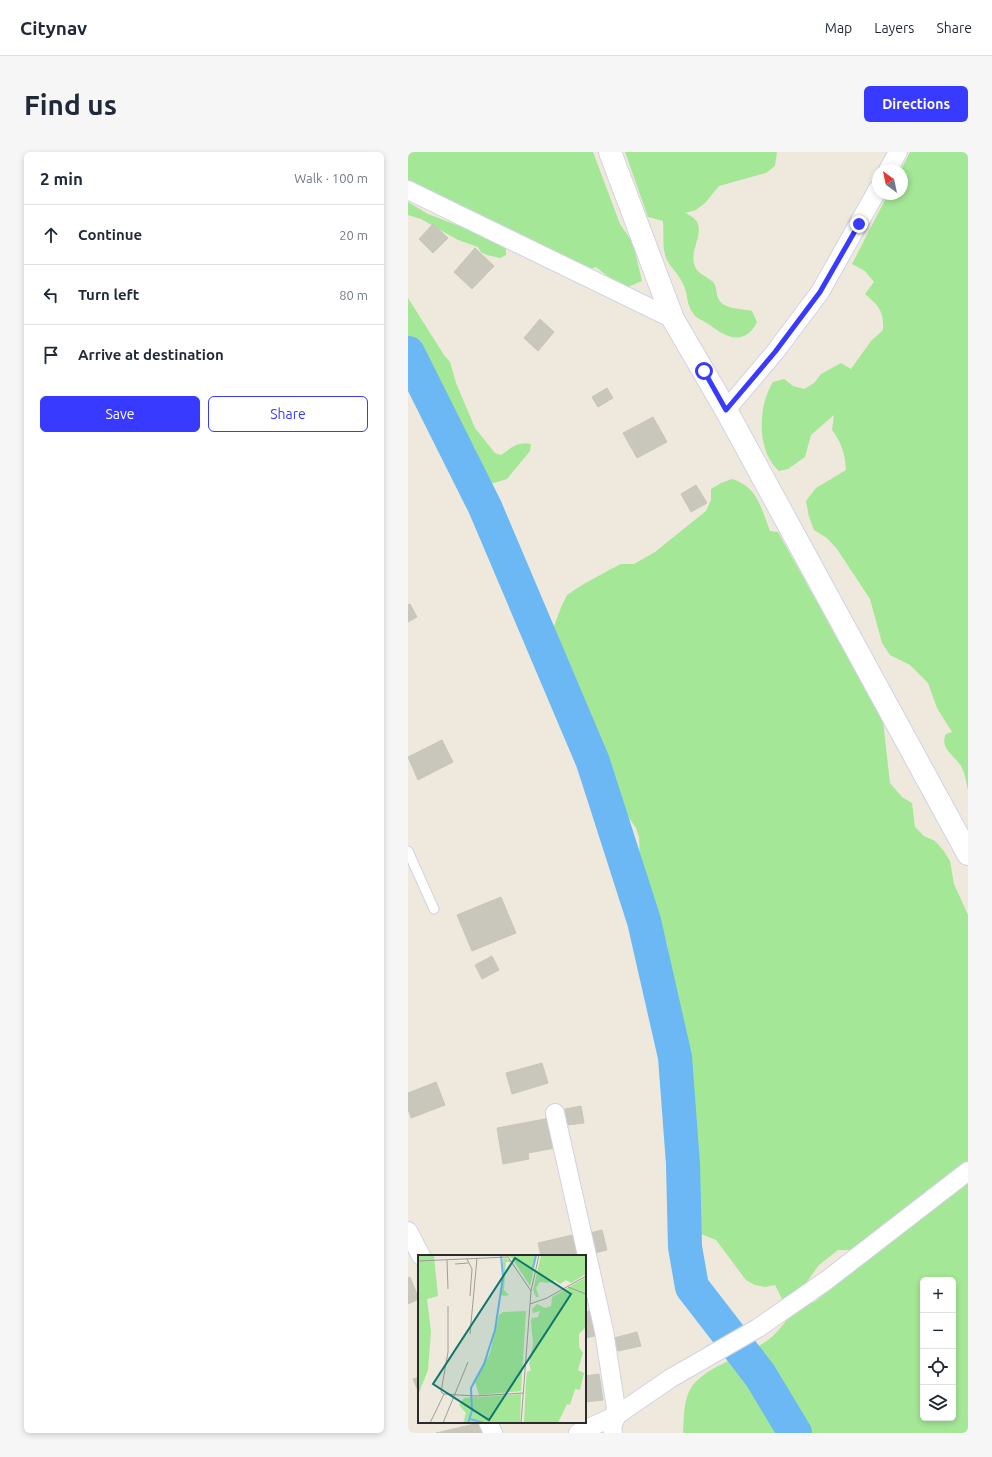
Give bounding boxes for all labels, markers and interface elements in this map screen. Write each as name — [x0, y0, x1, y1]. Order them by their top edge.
text: Citynav — [20, 17, 87, 39]
text: Map — [825, 20, 852, 36]
text: Layers — [874, 20, 914, 36]
text: Share — [936, 20, 972, 36]
button: Directions — [864, 86, 968, 122]
text: Find us — [24, 89, 117, 120]
north arrow — [872, 164, 908, 200]
text: 2 min — [40, 169, 83, 188]
text: Walk · 100 m — [294, 171, 368, 185]
route end — [850, 215, 868, 233]
icon: ahead — [40, 224, 62, 246]
text: Continue — [78, 226, 142, 243]
text: 20 m — [339, 228, 368, 242]
icon: left — [40, 284, 62, 306]
text: Turn left — [78, 286, 139, 303]
text: 80 m — [339, 288, 368, 302]
icon: arrive — [40, 344, 62, 366]
text: Arrive at destination — [78, 346, 224, 363]
route start — [695, 362, 713, 380]
button: Save — [40, 396, 200, 432]
button: Share — [208, 396, 368, 432]
inset map — [418, 1255, 586, 1423]
map controls — [920, 1277, 956, 1421]
button: + — [920, 1277, 956, 1313]
button: − — [920, 1313, 956, 1349]
button: locate — [920, 1349, 956, 1385]
button: layers — [920, 1385, 956, 1421]

